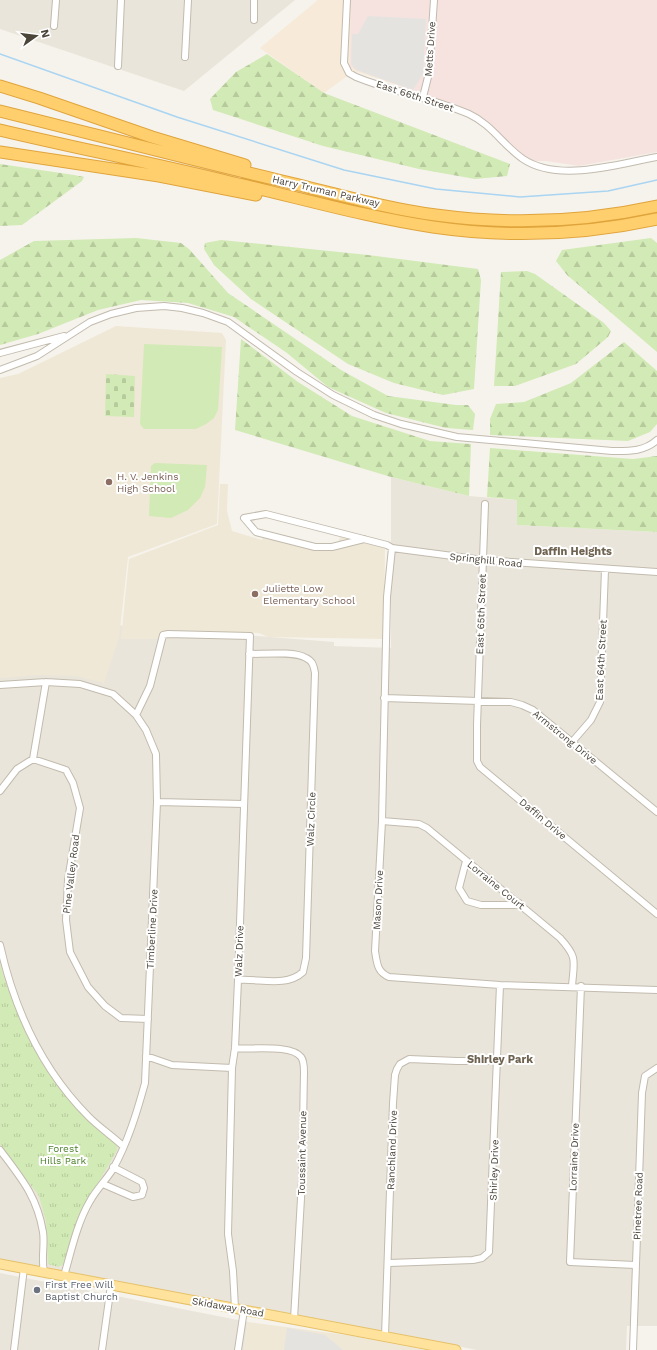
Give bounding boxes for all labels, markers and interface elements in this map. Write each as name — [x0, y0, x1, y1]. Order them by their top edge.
north arrow — [16, 16, 56, 56]
street label: Metts Drive — [423, 21, 437, 77]
text: N — [38, 28, 53, 39]
street label: East 66th Street — [375, 78, 456, 114]
street label: Harry Truman Parkway — [271, 173, 382, 209]
place label: H. V. Jenkins High School — [117, 471, 179, 494]
marker: H. V. Jenkins High School — [104, 477, 114, 487]
district label: Daffin Heights — [534, 545, 612, 558]
street label: Springhill Road — [449, 551, 523, 569]
street label: East 65th Street — [474, 573, 488, 655]
place label: Juliette Low Elementary School — [263, 583, 355, 606]
marker: Juliette Low Elementary School — [250, 589, 260, 599]
street label: East 64th Street — [593, 618, 609, 701]
street label: Armstrong Drive — [531, 708, 599, 766]
street label: Walz Circle — [305, 791, 317, 846]
street label: Daffin Drive — [517, 796, 569, 842]
street label: Pine Valley Road — [61, 834, 81, 914]
street label: Lorraine Court — [465, 859, 527, 912]
street label: Mason Drive — [371, 870, 385, 930]
street label: Timberline Drive — [144, 888, 160, 969]
street label: Walz Drive — [233, 925, 245, 977]
district label: Shirley Park — [467, 1053, 533, 1066]
street label: Toussaint Avenue — [296, 1110, 308, 1195]
street label: Ranchland Drive — [385, 1110, 399, 1190]
street label: Lorraine Drive — [567, 1122, 581, 1191]
street label: Shirley Drive — [487, 1139, 501, 1201]
park label: Forest Hills Park — [40, 1143, 86, 1166]
street label: Pinetree Road — [631, 1172, 645, 1240]
place label: First Free Will Baptist Church — [45, 1279, 118, 1302]
marker: First Free Will Baptist Church — [32, 1285, 42, 1295]
street label: Skidaway Road — [191, 1295, 265, 1319]

